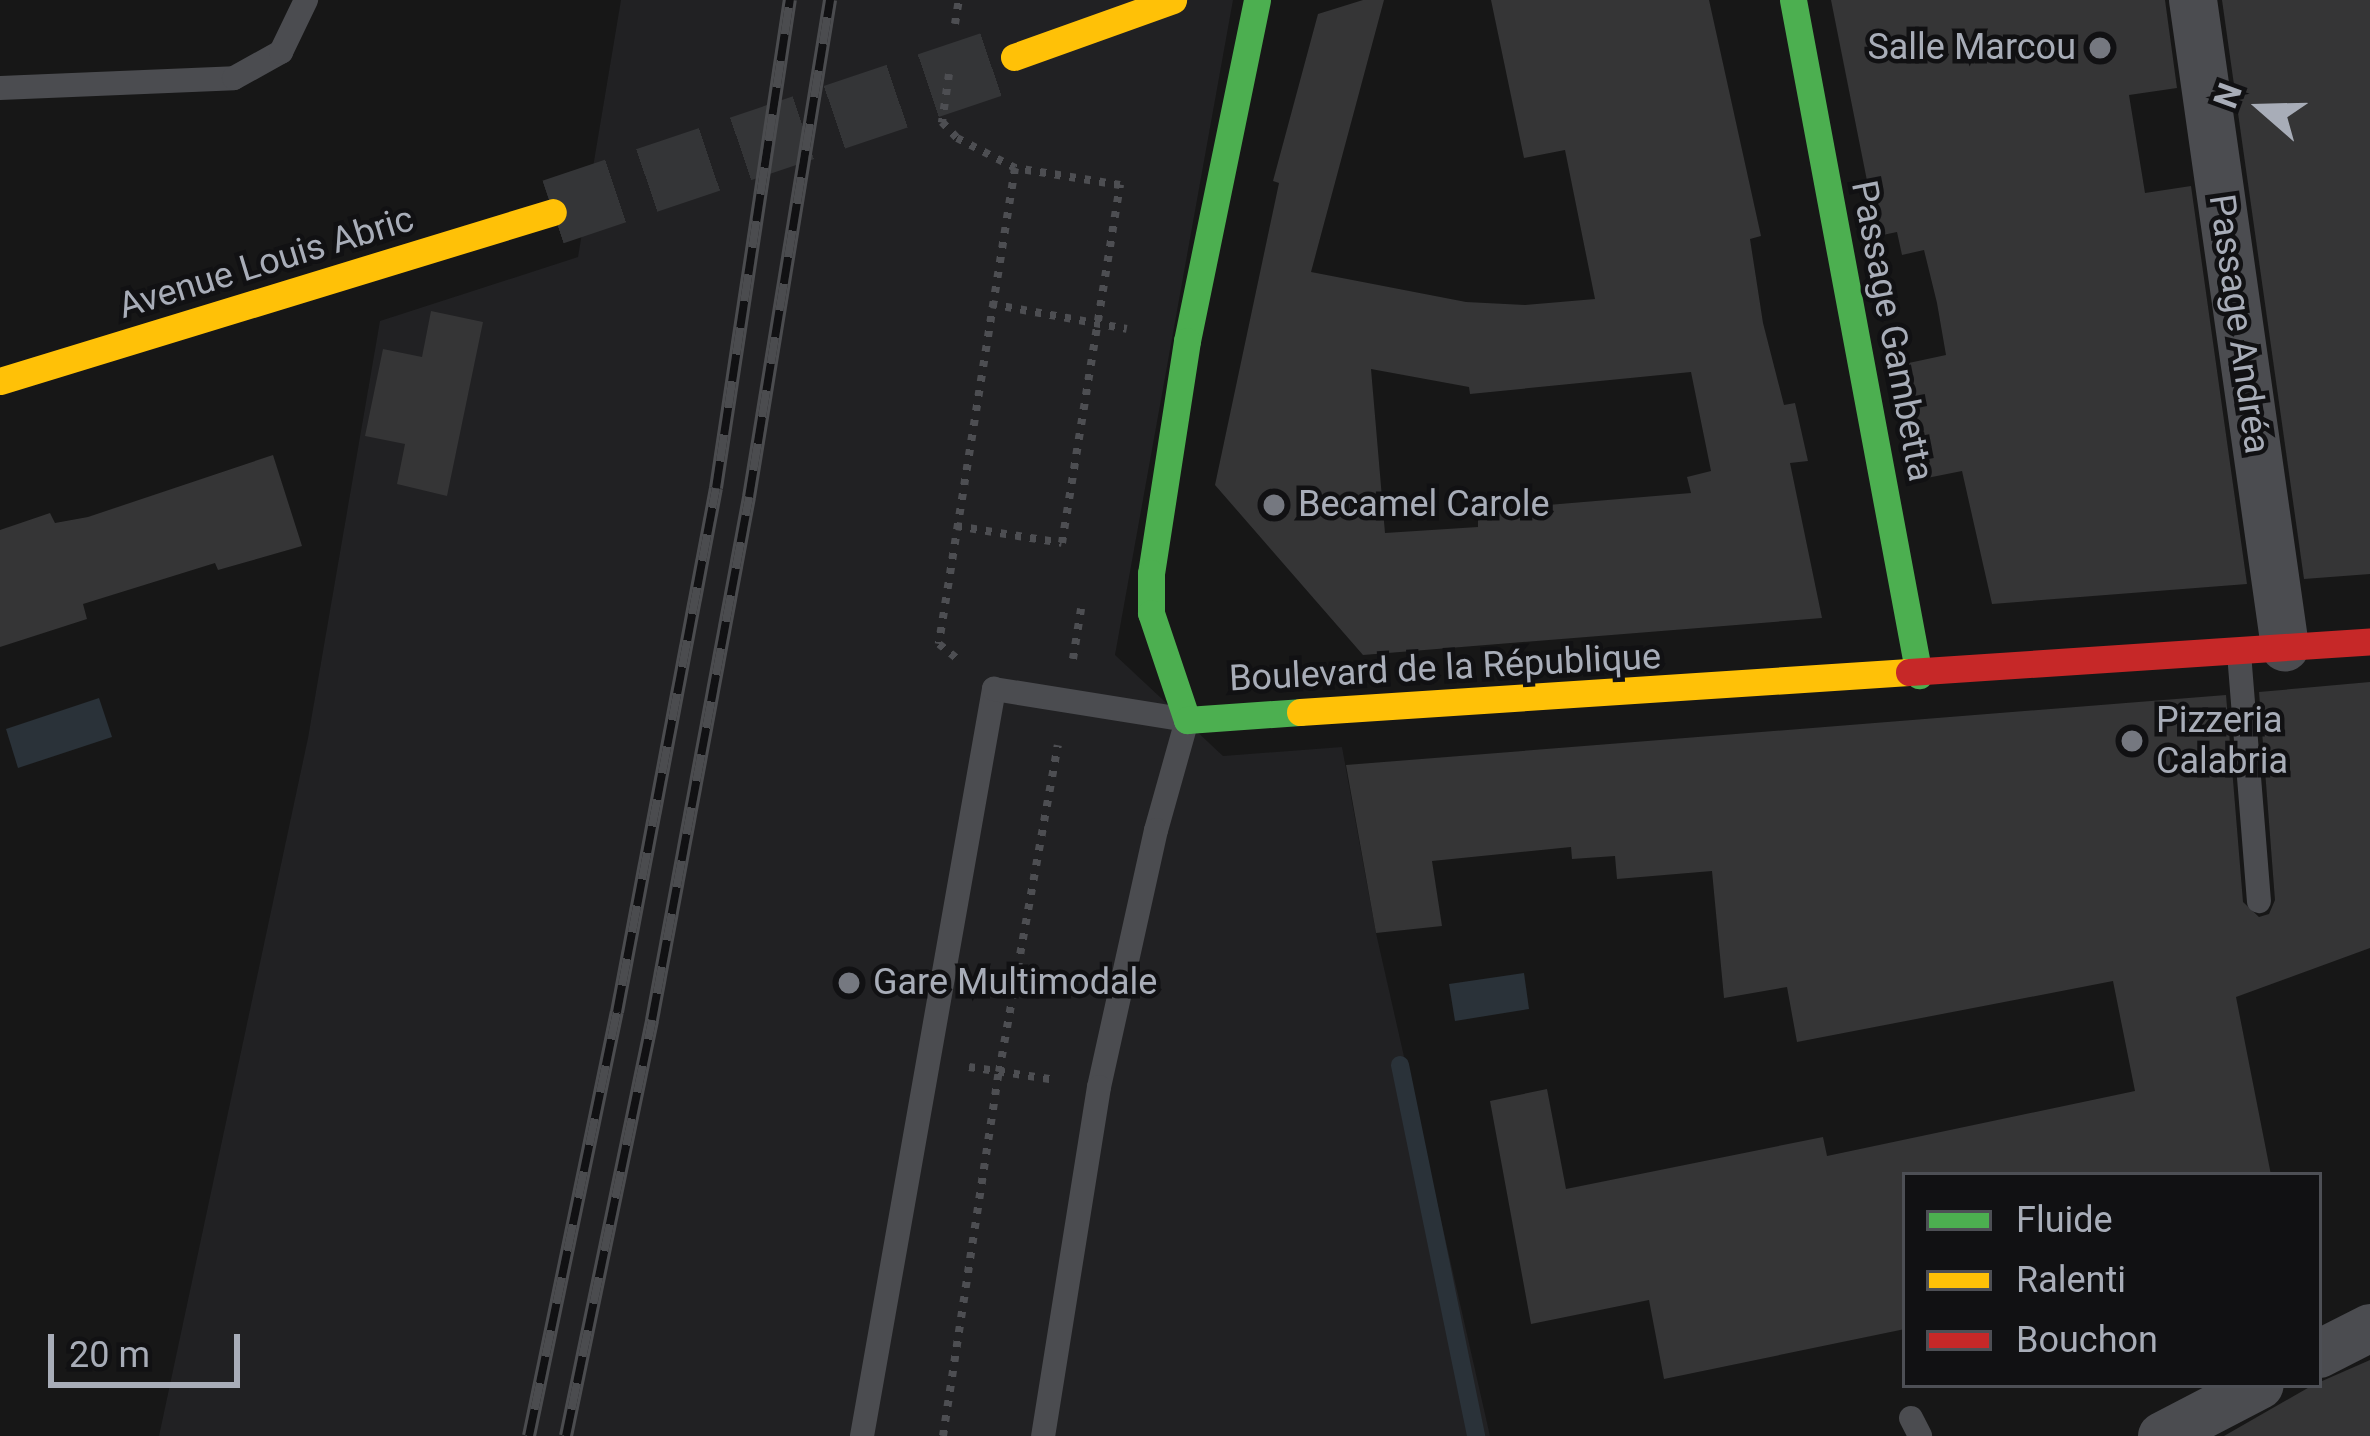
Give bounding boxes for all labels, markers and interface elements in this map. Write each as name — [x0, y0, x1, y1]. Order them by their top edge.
place label: Salle Marcou — [1867, 26, 2076, 70]
marker: Salle Marcou — [2087, 35, 2113, 61]
north arrow — [2202, 48, 2322, 168]
text: N — [2205, 78, 2250, 113]
street label: Passage Gambetta — [1842, 177, 1942, 485]
street label: Passage Andréa — [2199, 192, 2279, 456]
street label: Avenue Louis Abric — [113, 198, 419, 328]
place label: Becamel Carole — [1298, 483, 1550, 527]
marker: Becamel Carole — [1261, 492, 1287, 518]
street label: Boulevard de la République — [1228, 635, 1662, 701]
place label: Pizzeria Calabria — [2156, 698, 2288, 783]
marker: Pizzeria Calabria — [2119, 728, 2145, 754]
place label: Gare Multimodale — [873, 961, 1157, 1005]
marker: Gare Multimodale — [836, 970, 862, 996]
legend — [1902, 1172, 2322, 1388]
text: Fluide — [2016, 1199, 2113, 1241]
text: Ralenti — [2016, 1259, 2126, 1301]
scale bar — [54, 1310, 246, 1384]
text: Bouchon — [2016, 1319, 2158, 1361]
text: 20 m — [69, 1334, 150, 1376]

